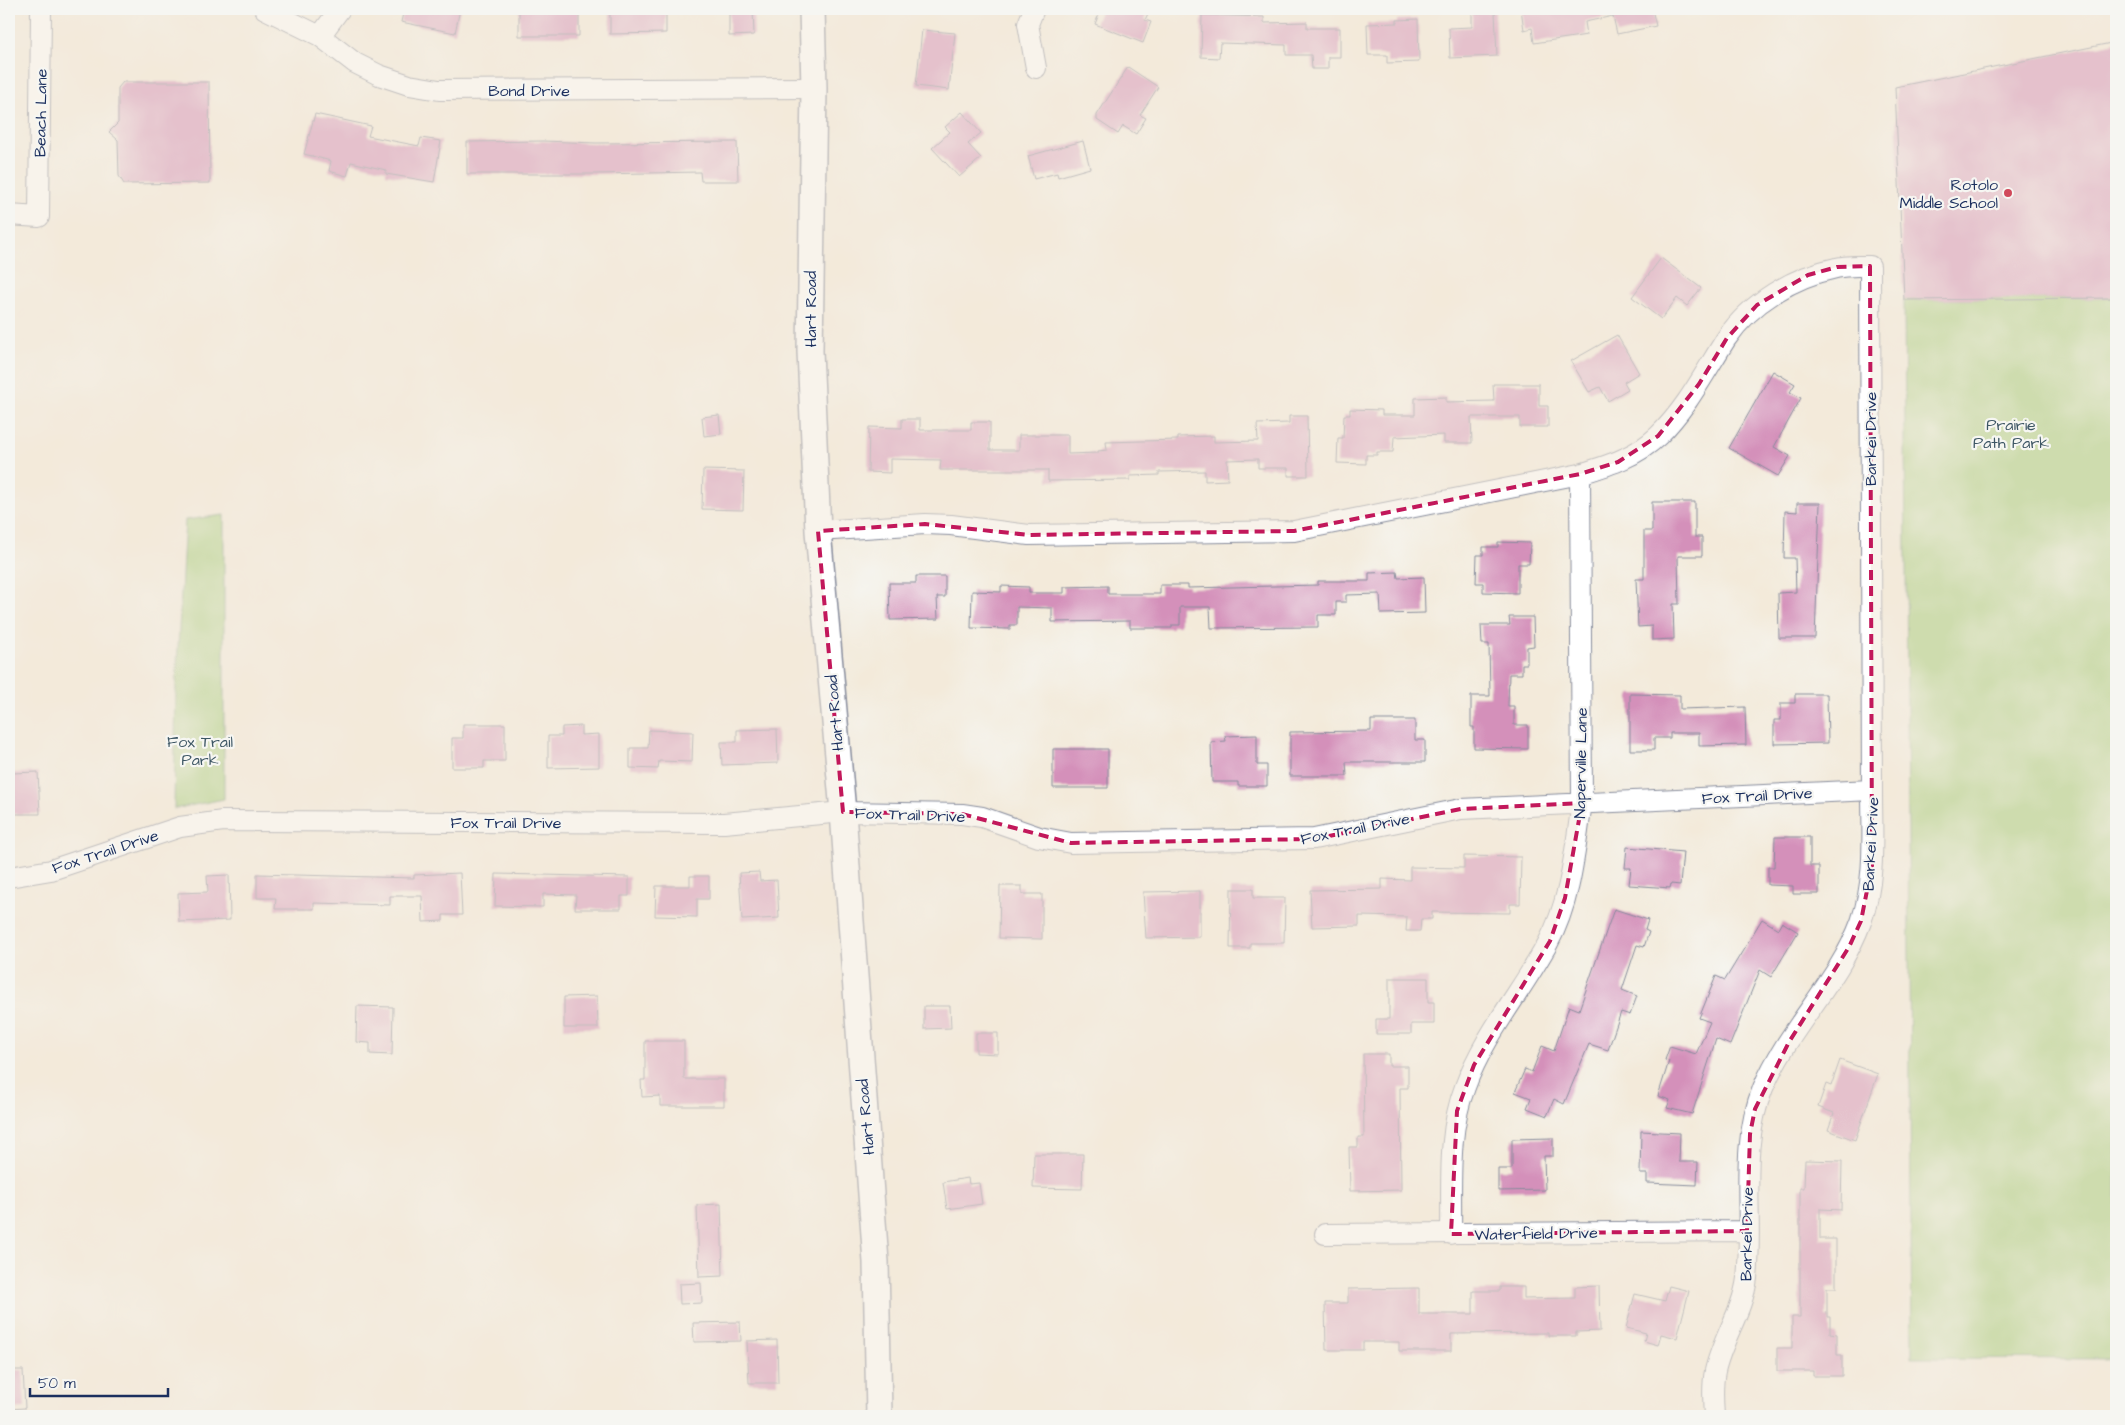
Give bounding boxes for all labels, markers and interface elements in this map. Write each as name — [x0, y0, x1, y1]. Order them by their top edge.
street label: Beach Lane — [29, 68, 53, 157]
street label: Bond Drive — [488, 80, 570, 102]
place label: Rotolo Middle School — [1900, 174, 1998, 214]
marker: Rotolo Middle School — [2002, 187, 2014, 199]
street label: Hart Road — [800, 271, 822, 347]
street label: Barkei Drive — [1860, 392, 1882, 486]
park label: Prairie Path Park — [1973, 414, 2049, 454]
street label: Hart Road — [821, 674, 849, 752]
street label: Naperville Lane — [1569, 707, 1593, 819]
park label: Fox Trail Park — [167, 731, 233, 771]
street label: Fox Trail Drive — [1701, 782, 1813, 810]
street label: Barkei Drive — [1858, 796, 1884, 892]
street label: Fox Trail Drive — [854, 802, 966, 828]
street label: Fox Trail Drive — [1299, 808, 1412, 850]
street label: Fox Trail Drive — [451, 812, 562, 834]
street label: Fox Trail Drive — [49, 824, 162, 880]
street label: Hart Road — [852, 1078, 880, 1156]
street label: Barkei Drive — [1735, 1186, 1759, 1281]
street label: Waterfield Drive — [1474, 1222, 1598, 1246]
scale bar — [30, 1365, 168, 1397]
text: 50 m — [38, 1373, 76, 1394]

